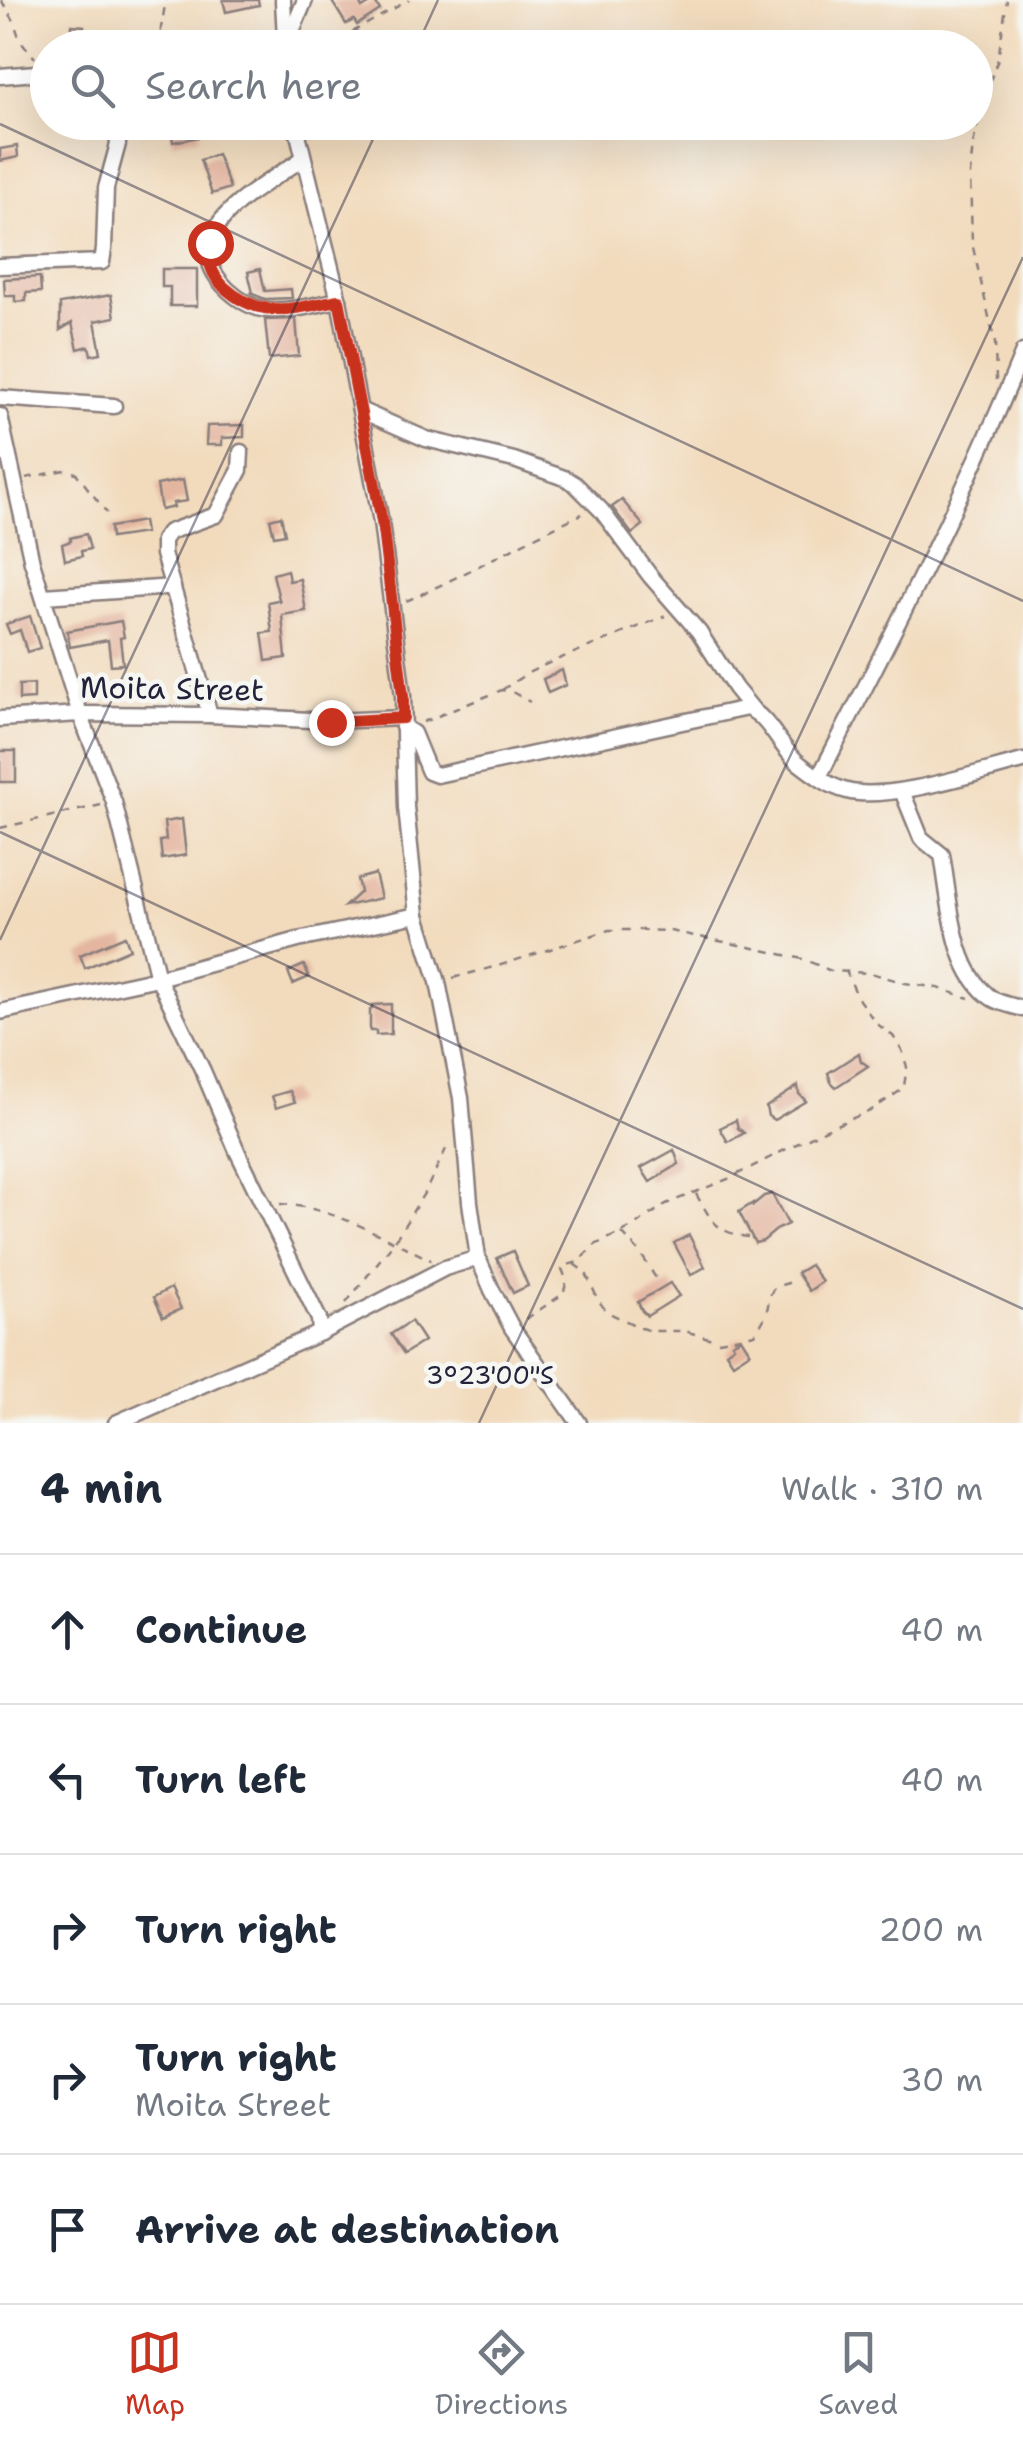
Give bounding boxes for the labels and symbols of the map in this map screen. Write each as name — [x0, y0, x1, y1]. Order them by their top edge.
route start — [188, 221, 234, 267]
street label: Moita Street — [80, 666, 264, 711]
route end — [309, 700, 355, 746]
text: 3°23'00"S — [426, 1358, 554, 1392]

